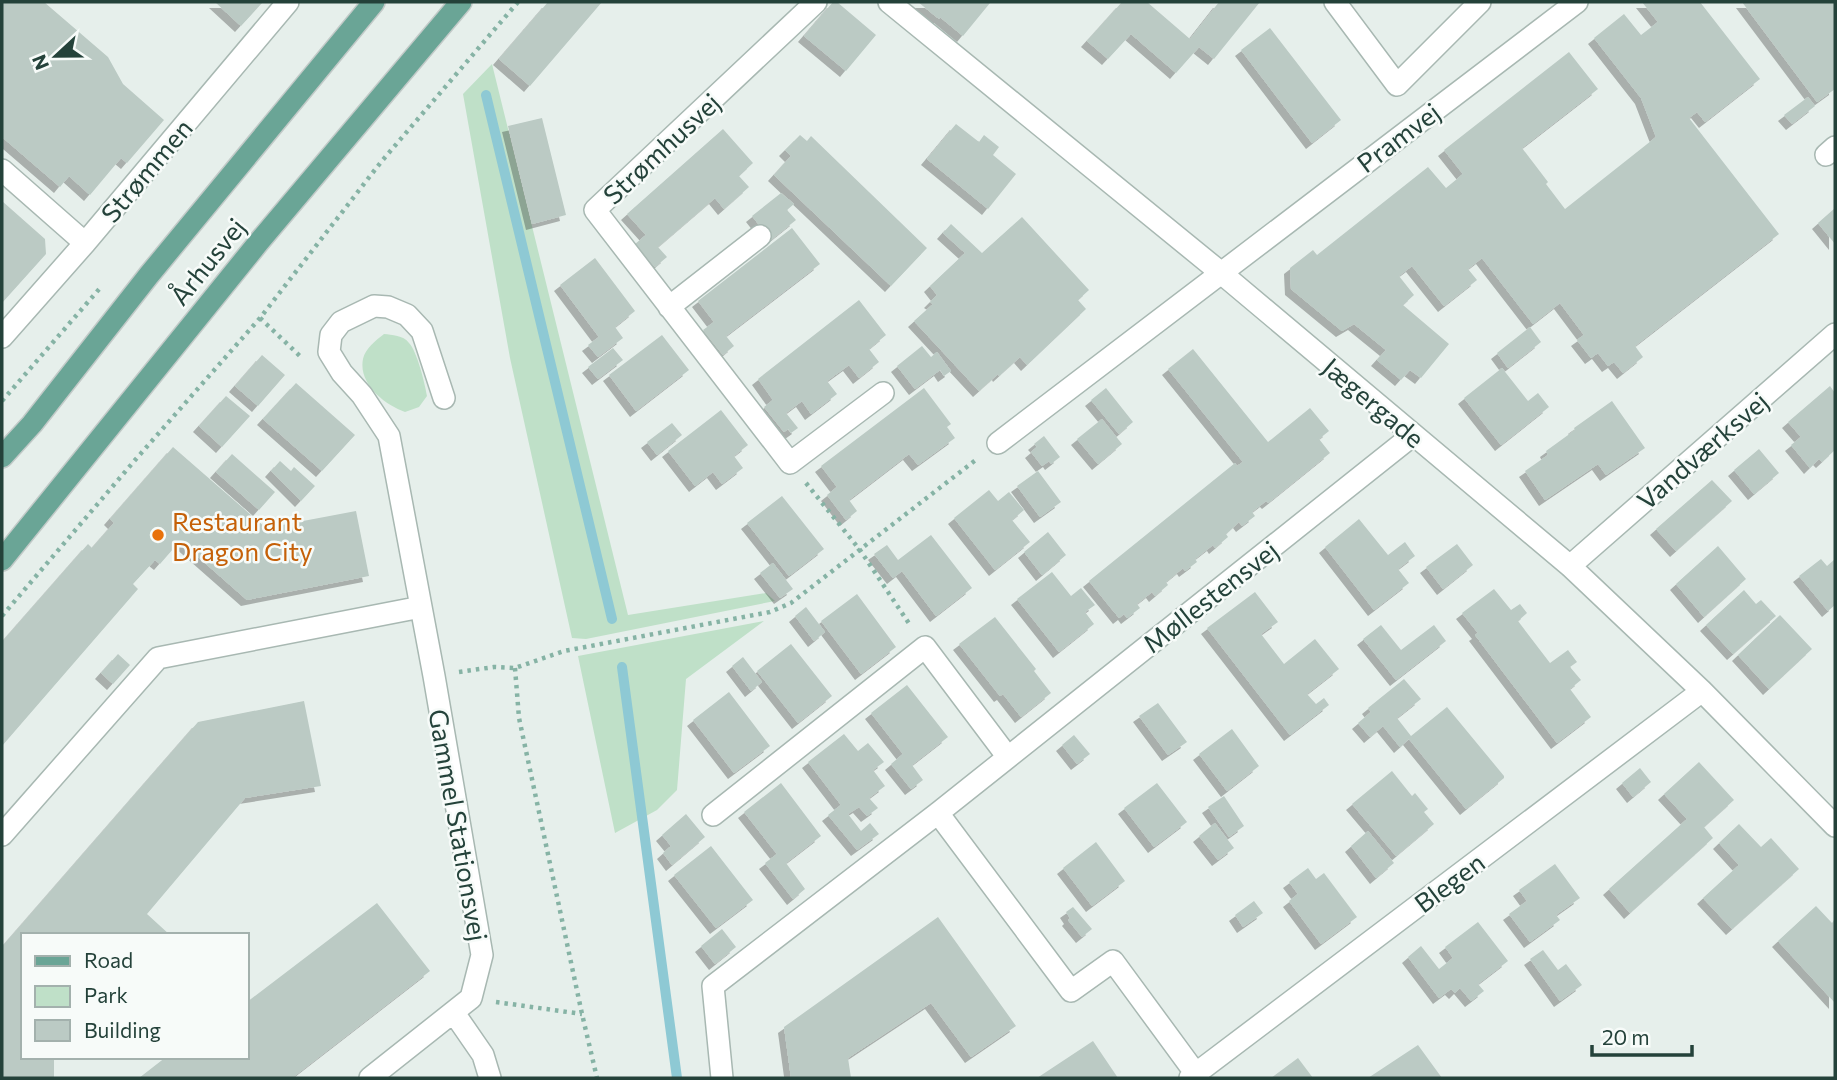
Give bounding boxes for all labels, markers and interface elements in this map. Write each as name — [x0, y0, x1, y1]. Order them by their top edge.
north arrow — [21, 21, 91, 91]
text: N — [26, 52, 53, 73]
street label: Strømhusvej — [596, 86, 726, 210]
street label: Pramvej — [1350, 96, 1446, 178]
street label: Strømmen — [94, 112, 198, 228]
street label: Århusvej — [163, 211, 251, 311]
street label: Jægergade — [1317, 351, 1431, 453]
street label: Vandværksvej — [1630, 385, 1774, 515]
place label: Restaurant Dragon City — [172, 505, 313, 566]
marker: Restaurant Dragon City — [150, 527, 166, 543]
street label: Møllestensvej — [1136, 534, 1284, 658]
street label: Gammel Stationsvej — [423, 707, 495, 943]
street label: Blegen — [1408, 846, 1490, 918]
legend — [21, 933, 248, 1059]
text: Road — [84, 947, 133, 972]
text: Park — [84, 982, 128, 1007]
scale bar — [1592, 1014, 1692, 1058]
text: Building — [84, 1017, 161, 1042]
text: 20 m — [1602, 1024, 1650, 1049]

